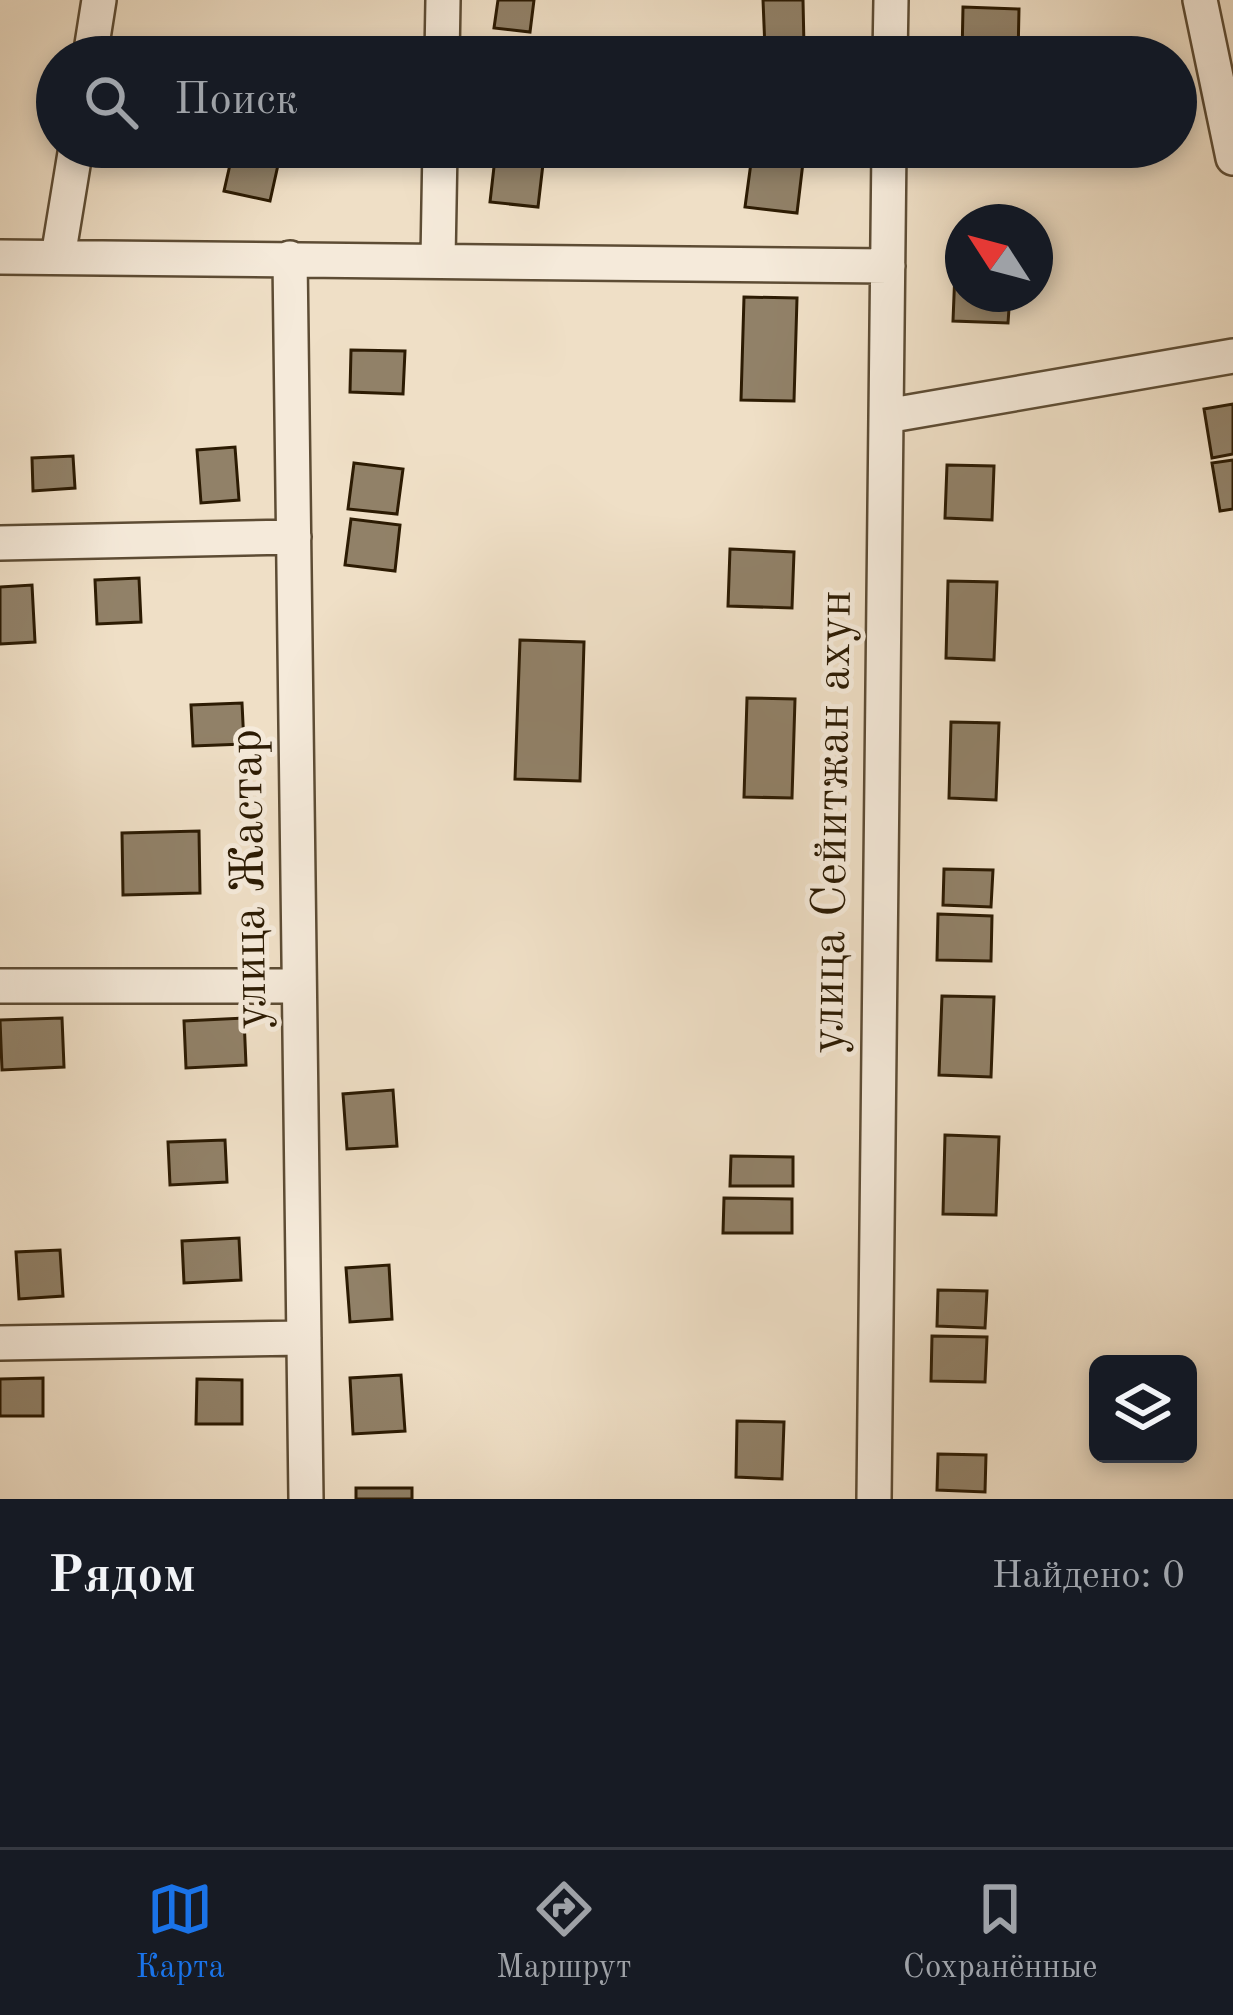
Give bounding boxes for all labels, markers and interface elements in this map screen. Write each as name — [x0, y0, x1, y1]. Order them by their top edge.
search box — [36, 36, 1197, 168]
icon: search — [78, 69, 144, 135]
text: Поиск — [174, 79, 298, 124]
north arrow — [945, 204, 1053, 312]
street label: улица Сейитжан ахун — [805, 590, 861, 1054]
street label: улица Жастар — [223, 728, 277, 1030]
map controls — [1089, 1355, 1197, 1463]
button: layers — [1089, 1355, 1197, 1463]
text: Рядом — [48, 1552, 196, 1603]
text: Найдено: 0 — [992, 1557, 1185, 1596]
tab: Карта — [136, 1876, 225, 1989]
tab: Маршрут — [496, 1876, 632, 1989]
tab: Сохранённые — [903, 1876, 1097, 1989]

